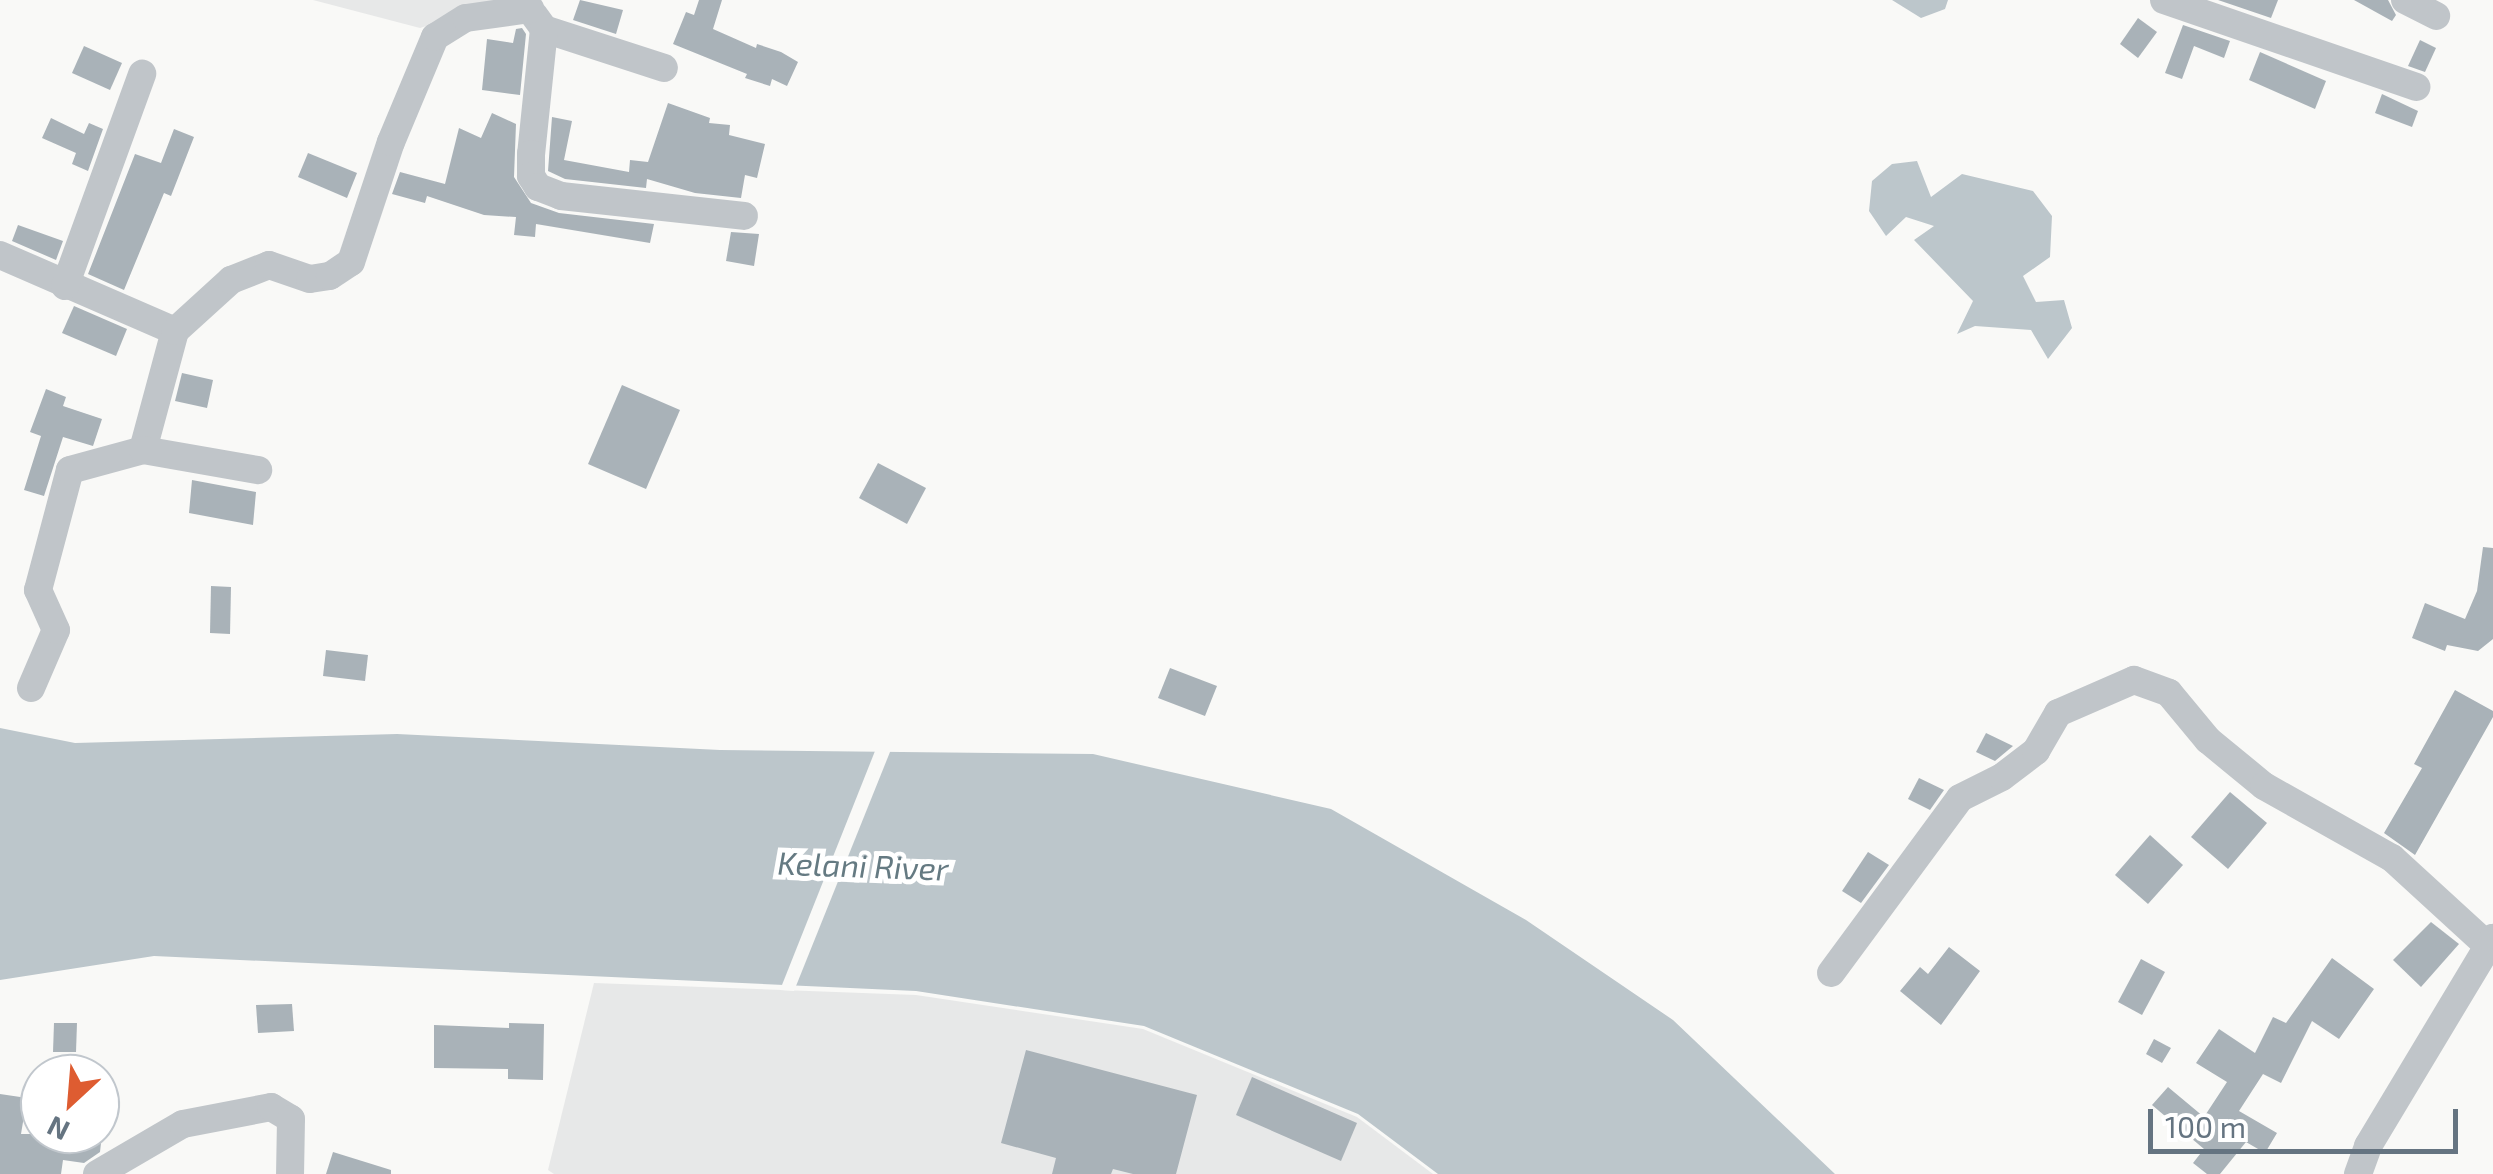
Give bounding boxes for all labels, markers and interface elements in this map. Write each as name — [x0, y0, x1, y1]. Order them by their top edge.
water label: Kelani River — [777, 843, 949, 887]
north arrow — [20, 1054, 120, 1154]
scale bar — [2153, 1089, 2463, 1151]
text: 100 m — [2165, 1108, 2246, 1144]
text: N — [41, 1109, 74, 1149]

